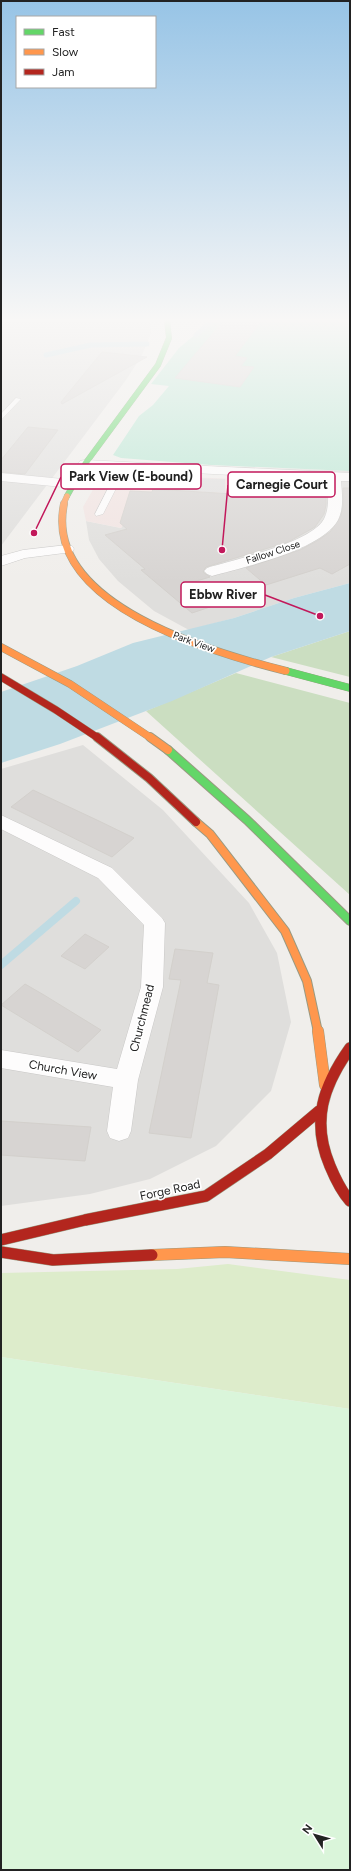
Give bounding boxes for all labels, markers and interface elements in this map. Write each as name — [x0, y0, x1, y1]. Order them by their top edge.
legend — [16, 16, 156, 88]
text: Fast — [52, 25, 75, 39]
text: Slow — [52, 45, 79, 59]
text: Jam — [52, 65, 75, 79]
callout: Park View (E-bound) — [61, 464, 201, 489]
text: Park View (E-bound) — [69, 469, 193, 484]
callout: Carnegie Court — [228, 472, 335, 497]
text: Carnegie Court — [236, 477, 328, 492]
street label: Fallow Close — [244, 537, 302, 567]
callout: Ebbw River — [181, 582, 265, 607]
text: Ebbw River — [189, 587, 257, 602]
street label: Park View — [171, 628, 217, 656]
street label: Churchmead — [127, 983, 157, 1053]
street label: Church View — [28, 1057, 99, 1083]
street label: Forge Road — [138, 1177, 202, 1203]
north arrow — [295, 1815, 335, 1855]
text: N — [300, 1822, 315, 1837]

